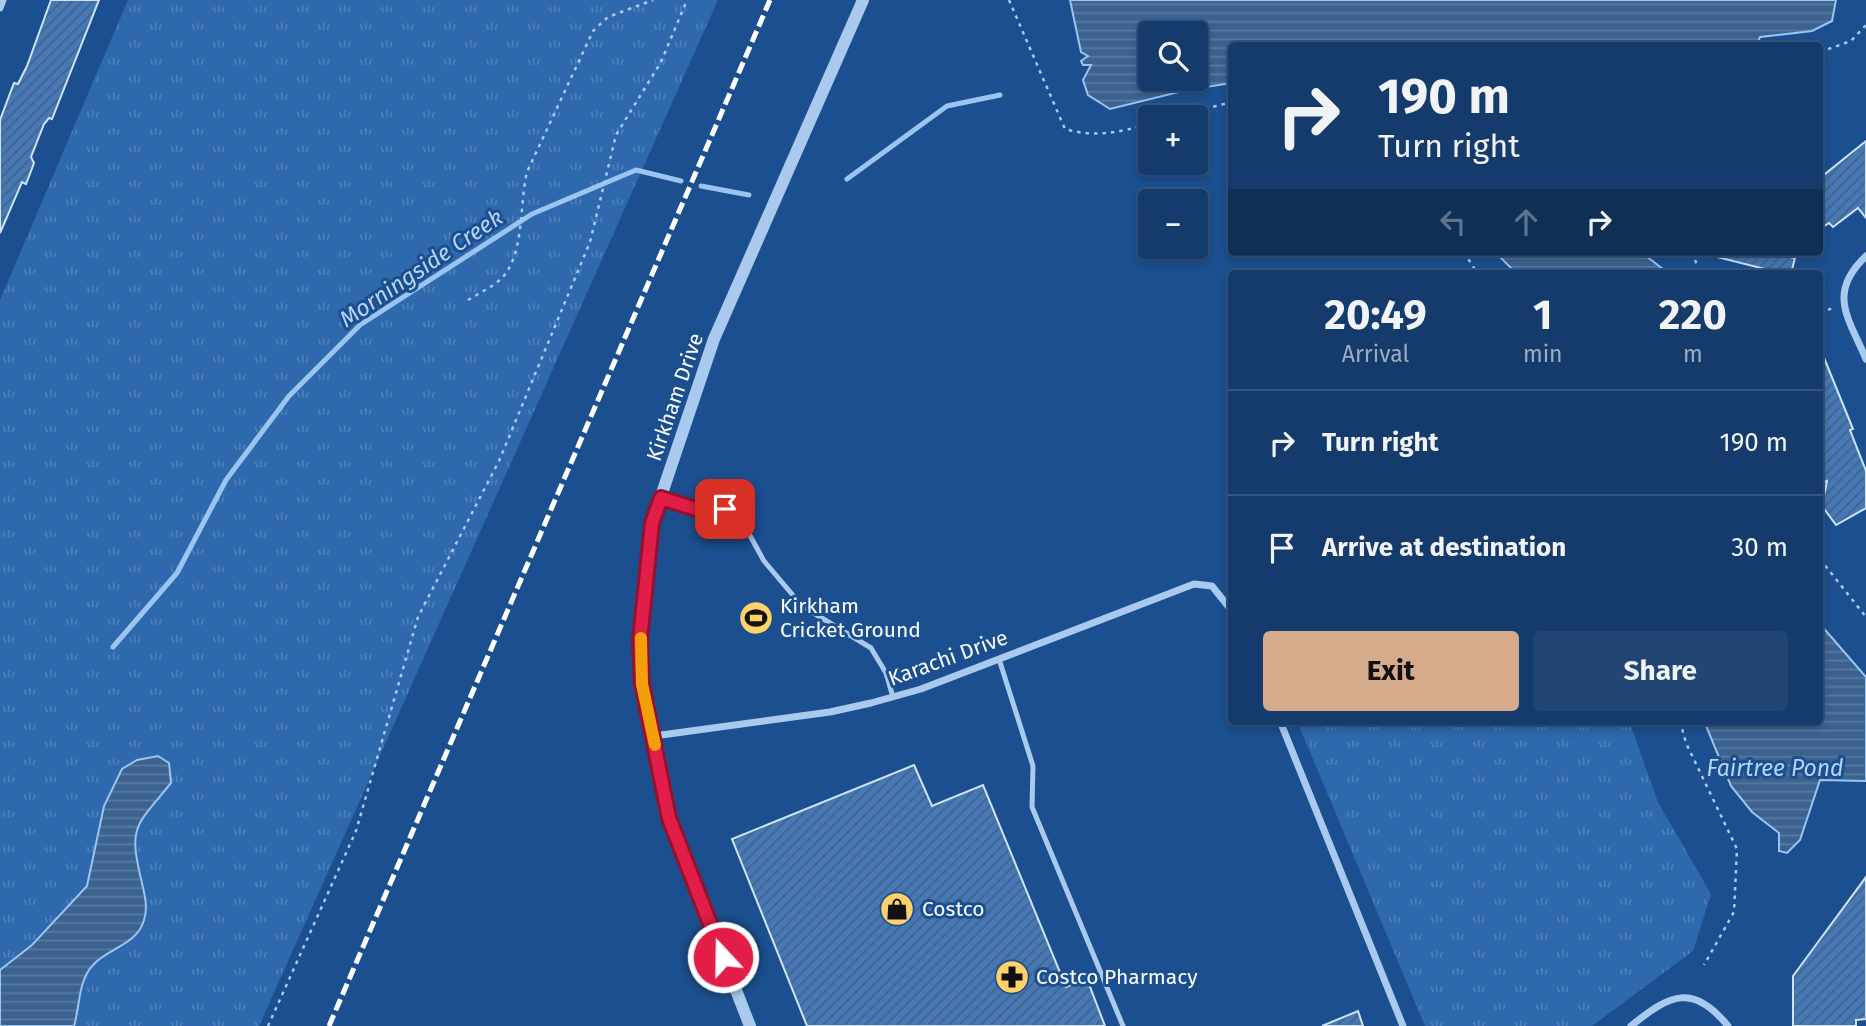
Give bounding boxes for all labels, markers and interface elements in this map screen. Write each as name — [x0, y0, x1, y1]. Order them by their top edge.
map controls — [1138, 21, 1208, 259]
button: search — [1138, 21, 1208, 91]
text: 190 m — [1378, 67, 1510, 126]
icon: right — [1263, 70, 1354, 161]
button: + — [1138, 105, 1208, 175]
text: Turn right — [1378, 127, 1520, 165]
button: − — [1138, 189, 1208, 259]
water label: Morningside Creek — [334, 203, 508, 333]
icon: left — [1434, 203, 1472, 241]
icon: ahead — [1507, 203, 1545, 241]
icon: right — [1580, 203, 1618, 241]
text: 20:49 — [1324, 290, 1427, 340]
text: 1 — [1533, 290, 1553, 340]
text: 220 — [1659, 290, 1727, 340]
street label: Kirkham Drive — [641, 330, 709, 464]
text: Arrival — [1342, 340, 1409, 368]
text: min — [1523, 340, 1563, 368]
text: m — [1683, 340, 1703, 368]
icon: right — [1263, 424, 1301, 462]
text: Turn right — [1322, 427, 1439, 458]
text: 190 m — [1719, 427, 1788, 458]
pin — [695, 479, 755, 539]
icon: arrive — [706, 490, 744, 528]
icon: arrive — [1263, 529, 1301, 567]
text: Arrive at destination — [1322, 532, 1566, 563]
text: 30 m — [1731, 532, 1788, 563]
place label: Kirkham Cricket Ground — [780, 593, 921, 643]
sports icon: Kirkham Cricket Ground — [737, 599, 775, 637]
street label: Karachi Drive — [885, 624, 1011, 692]
button: Exit — [1263, 631, 1519, 711]
button: Share — [1533, 631, 1788, 711]
water label: Fairtree Pond — [1706, 754, 1844, 782]
shop icon: Costco — [878, 890, 916, 928]
place label: Costco — [922, 896, 985, 922]
position arrow — [686, 920, 760, 994]
pharmacy icon: Costco Pharmacy — [993, 958, 1031, 996]
place label: Costco Pharmacy — [1036, 964, 1198, 990]

